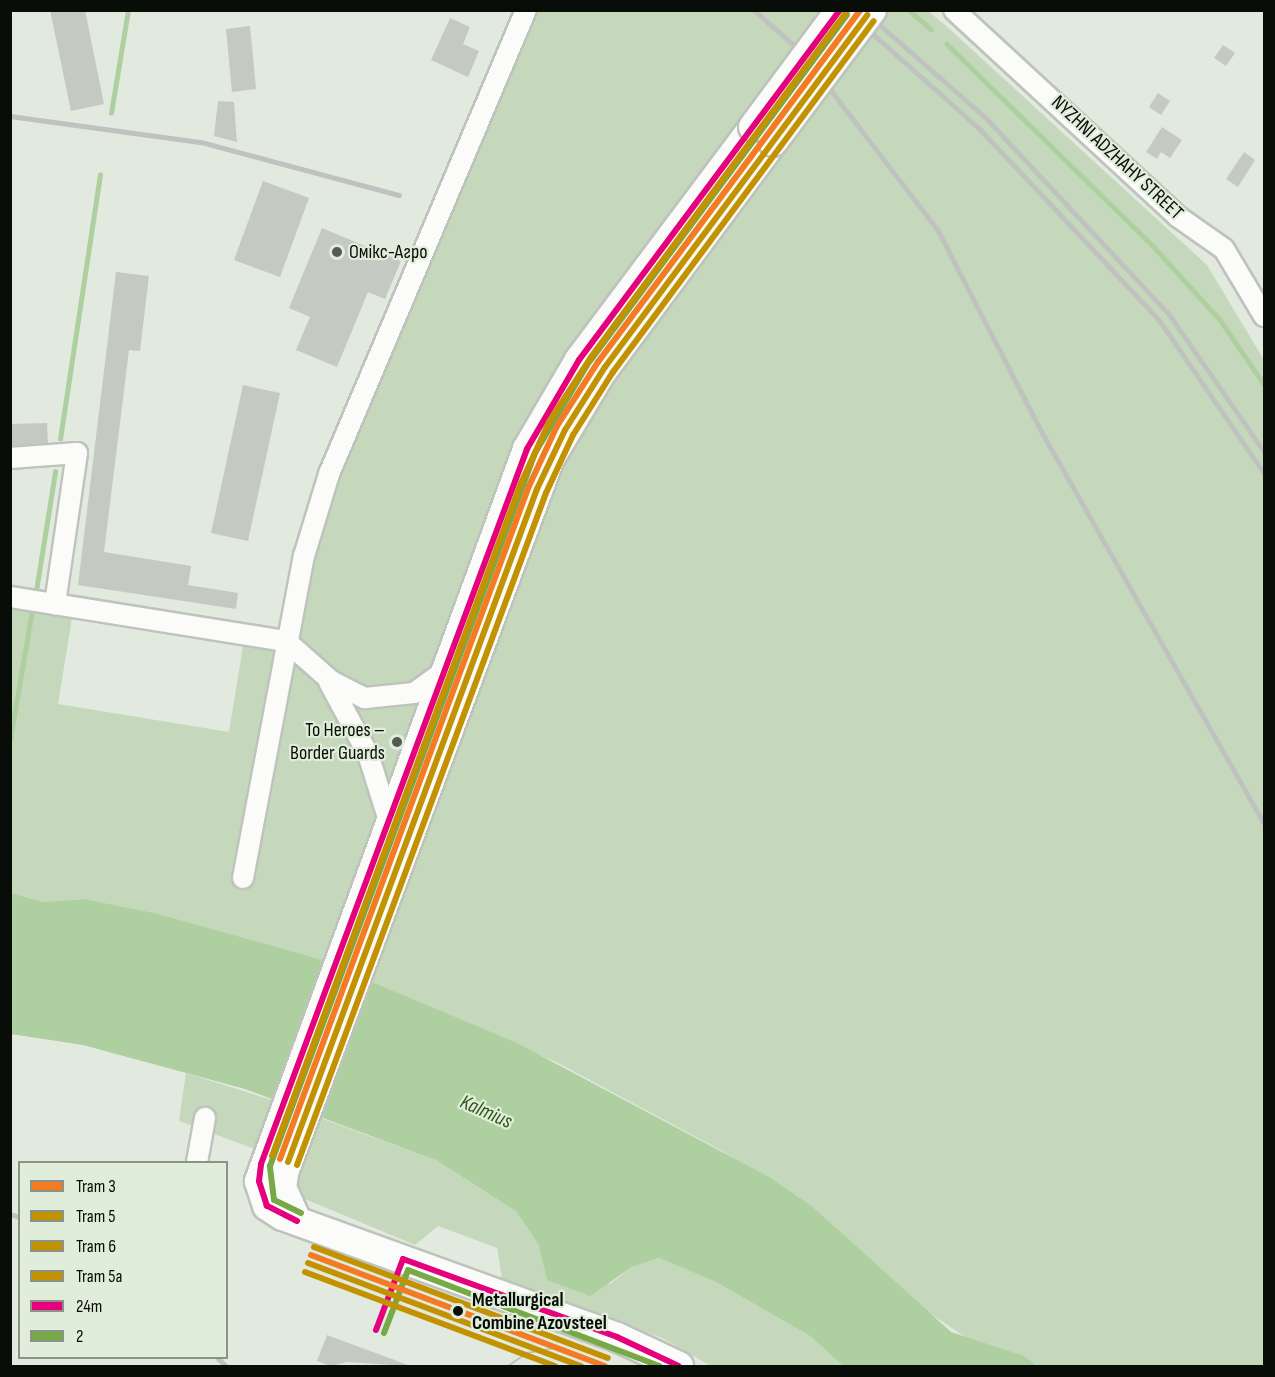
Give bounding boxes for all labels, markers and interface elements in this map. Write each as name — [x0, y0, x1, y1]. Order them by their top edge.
street label: NYZHNI ADZHAHY STREET — [1046, 91, 1188, 225]
place label: Омiкс-Агро — [349, 240, 428, 264]
marker: Омiкс-Агро — [330, 245, 344, 259]
place label: To Heroes – Border Guards — [290, 718, 385, 765]
marker: To Heroes – Border Guards — [390, 735, 404, 749]
water label: Kalmius — [456, 1089, 516, 1135]
legend — [18, 1161, 228, 1359]
text: Tram 3 — [76, 1176, 116, 1197]
text: Tram 5 — [76, 1206, 115, 1227]
text: Tram 6 — [76, 1236, 116, 1257]
text: Tram 5а — [76, 1266, 122, 1287]
place label: Metallurgical Combine Azovsteel — [472, 1288, 607, 1335]
text: 24т — [76, 1296, 102, 1317]
marker: Metallurgical Combine Azovsteel — [449, 1302, 467, 1320]
text: 2 — [76, 1326, 83, 1347]

